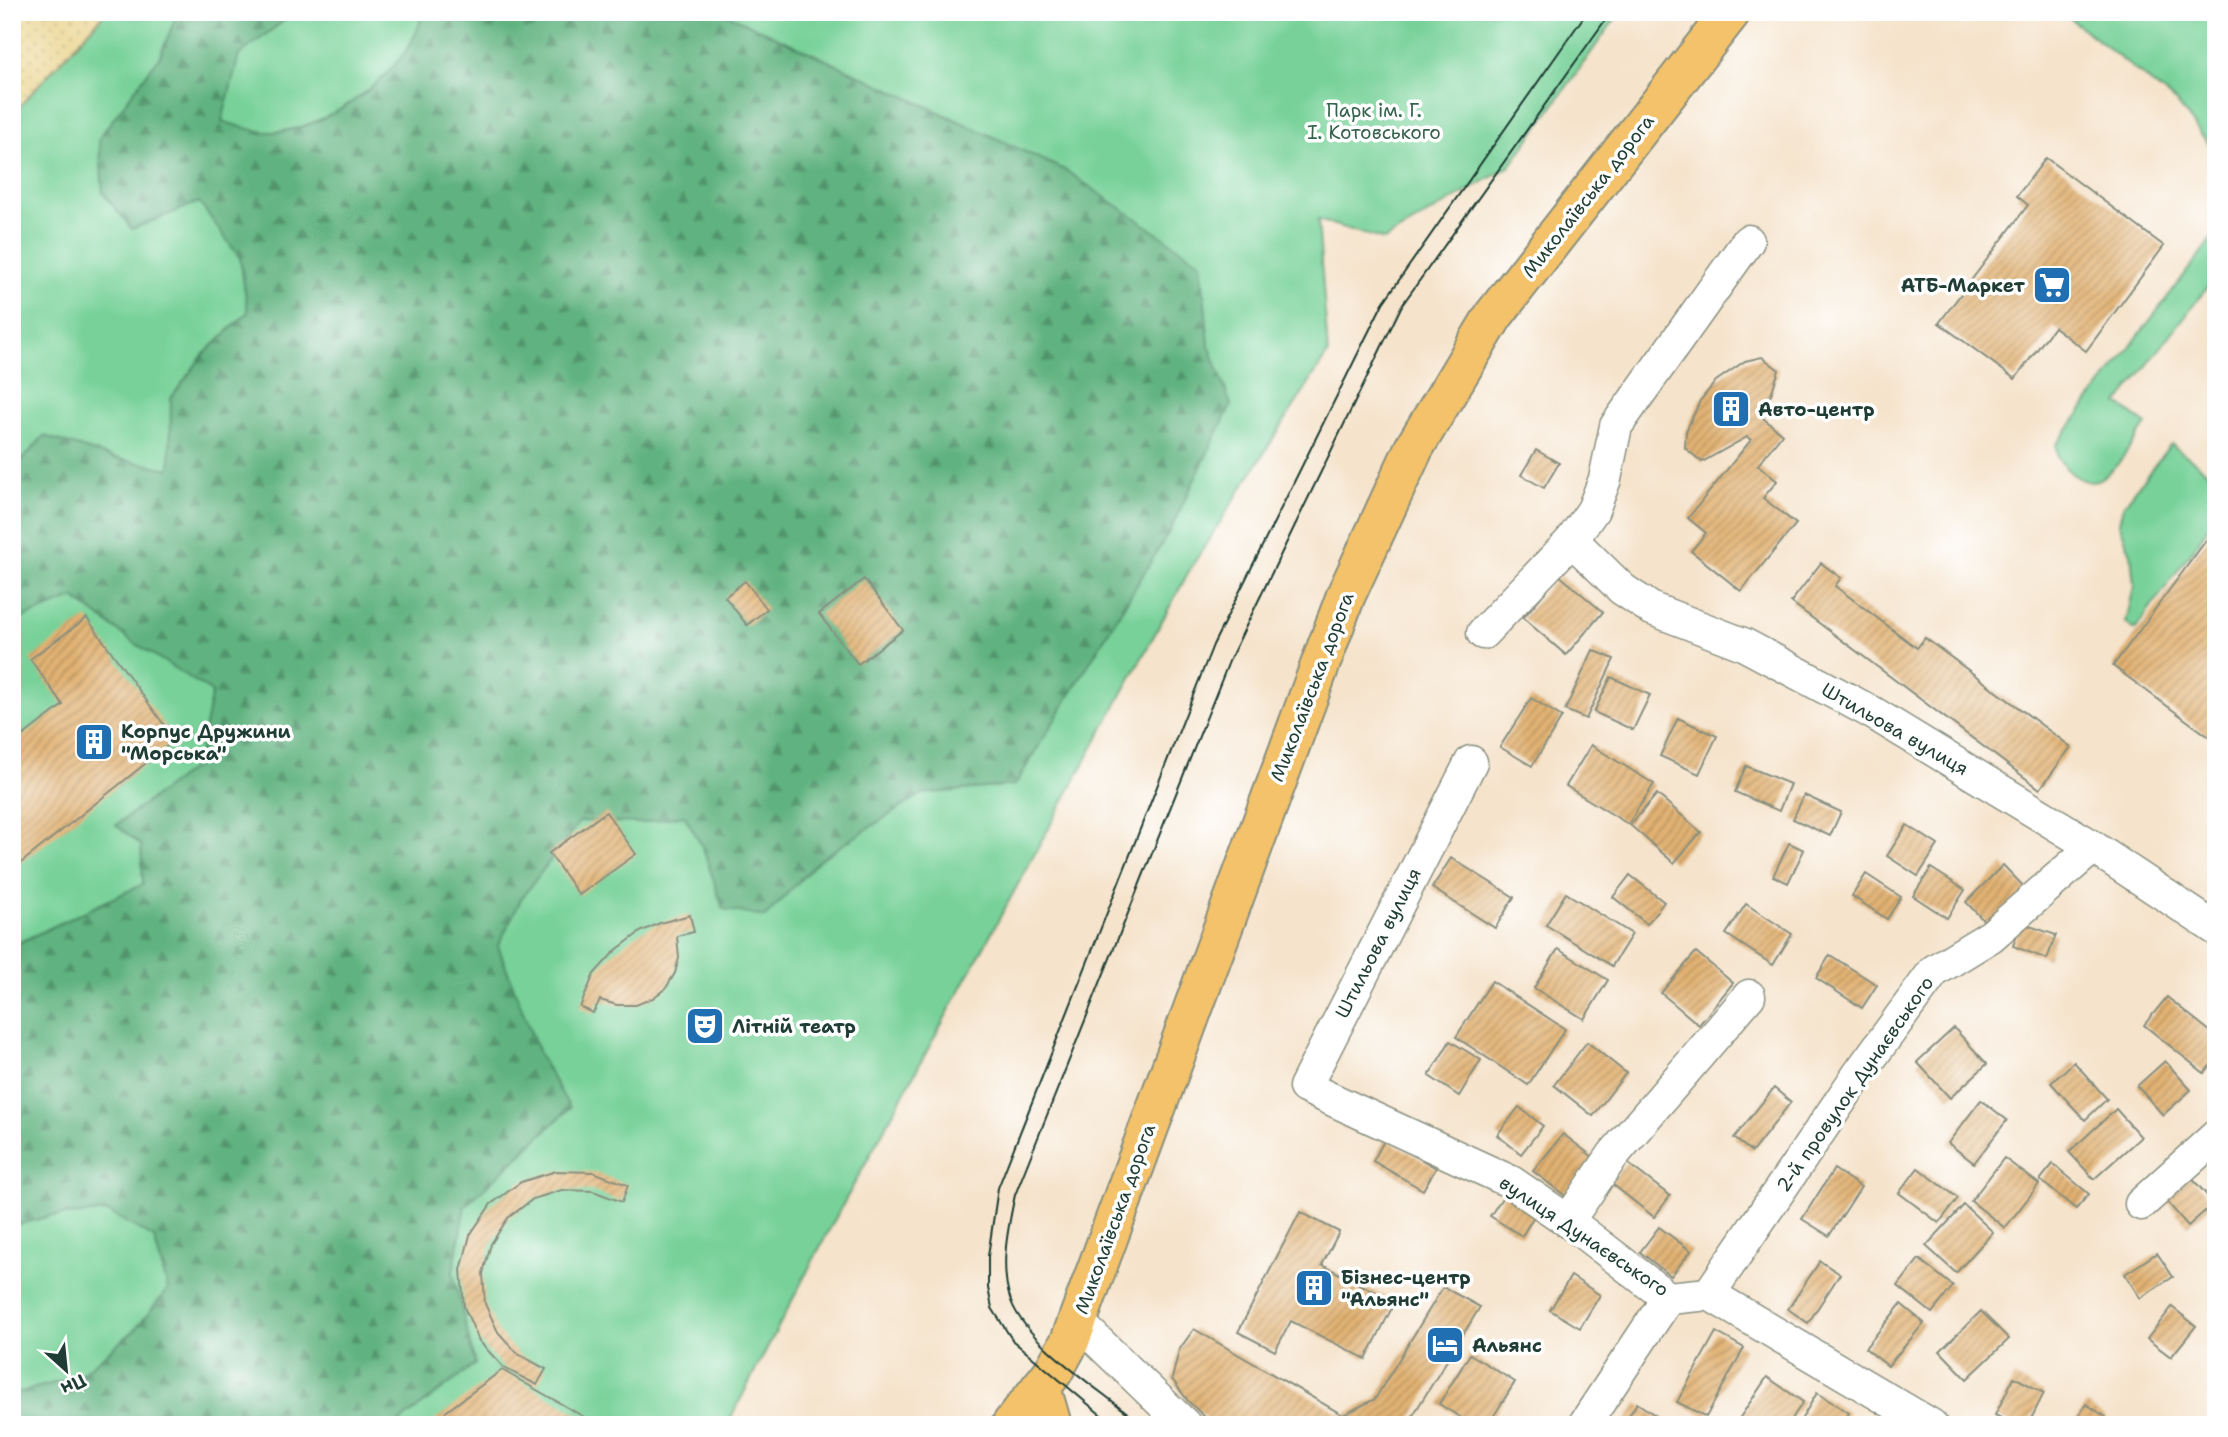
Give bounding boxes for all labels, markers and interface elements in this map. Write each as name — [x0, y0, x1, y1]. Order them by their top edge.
park label: Парк ім. Г. І. Котовського — [1307, 98, 1441, 145]
street label: Миколаївська дорога — [1516, 109, 1660, 283]
supermarket icon: АТБ-Маркет — [2031, 264, 2073, 306]
place label: АТБ-Маркет — [1901, 273, 2026, 298]
building icon: Авто-центр — [1710, 388, 1752, 430]
place label: Авто-центр — [1758, 397, 1875, 422]
street label: Миколаївська дорога — [1264, 589, 1360, 785]
street label: Штильова вулиця — [1817, 677, 1973, 781]
place label: Корпус Дружини "Морська" — [121, 719, 291, 766]
building icon: Корпус Дружини "Морська" — [73, 721, 115, 763]
street label: Штильова вулиця — [1329, 863, 1427, 1023]
street label: 2-й провулок Дунаєвського — [1771, 971, 1939, 1197]
theatre icon: Літній театр — [684, 1005, 726, 1047]
place label: Літній театр — [732, 1014, 856, 1039]
street label: Миколаївська дорога — [1069, 1120, 1161, 1318]
street label: вулиця Дунаєвського — [1494, 1170, 1674, 1302]
place label: Бізнес-центр "Альянс" — [1341, 1265, 1471, 1312]
building icon: Бізнес-центр "Альянс" — [1293, 1267, 1335, 1309]
hotel icon: Альянс — [1424, 1324, 1466, 1366]
place label: Альянс — [1472, 1333, 1542, 1358]
north arrow — [32, 1336, 102, 1406]
text: Пн — [57, 1368, 90, 1402]

